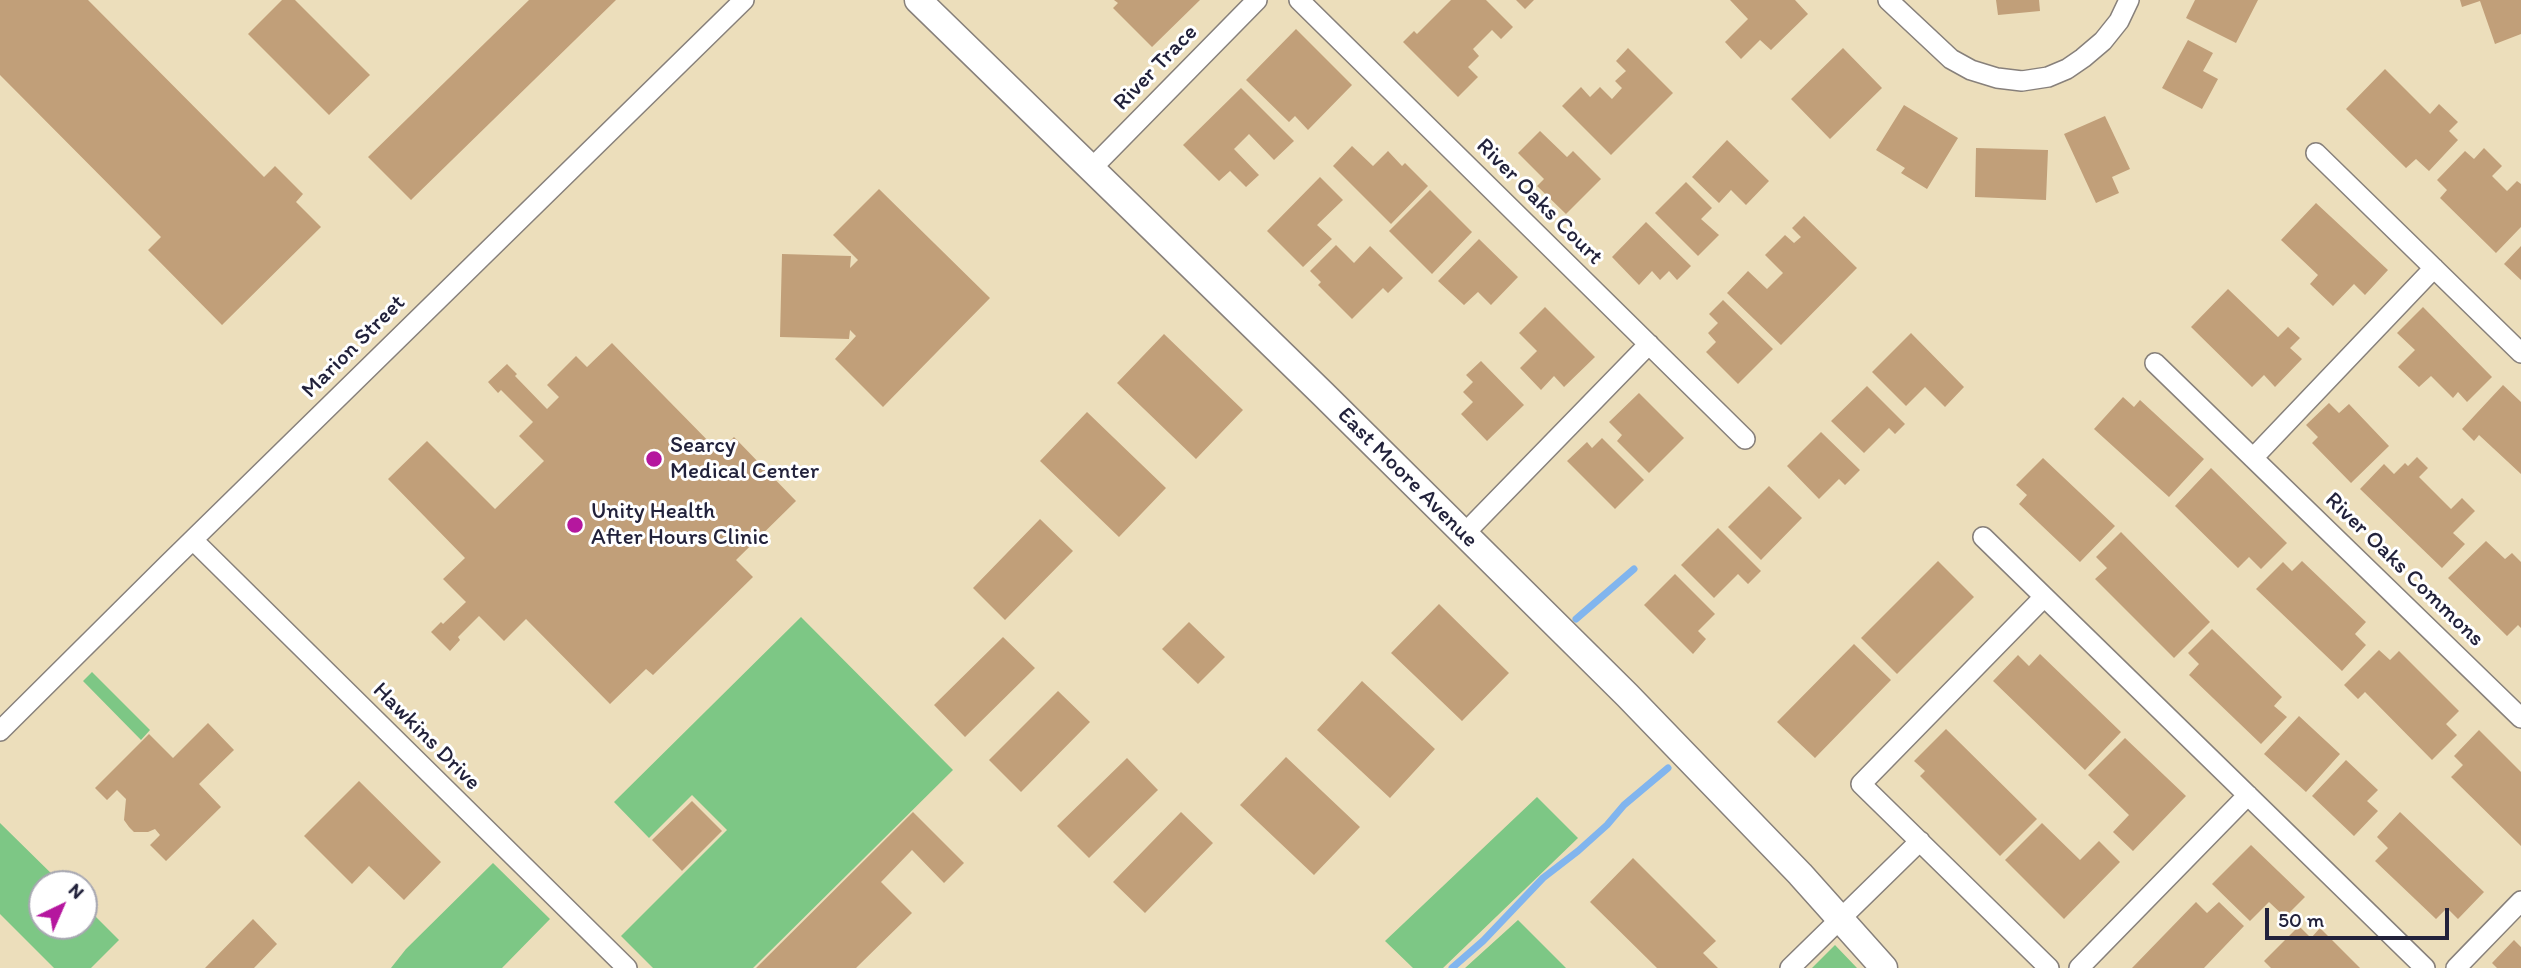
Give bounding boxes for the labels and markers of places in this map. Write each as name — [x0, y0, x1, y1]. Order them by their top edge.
place label: Searcy Medical Center — [670, 432, 819, 486]
marker: Searcy Medical Center — [644, 449, 664, 469]
place label: Unity Health After Hours Clinic — [591, 498, 769, 552]
marker: Unity Health After Hours Clinic — [565, 515, 585, 535]

